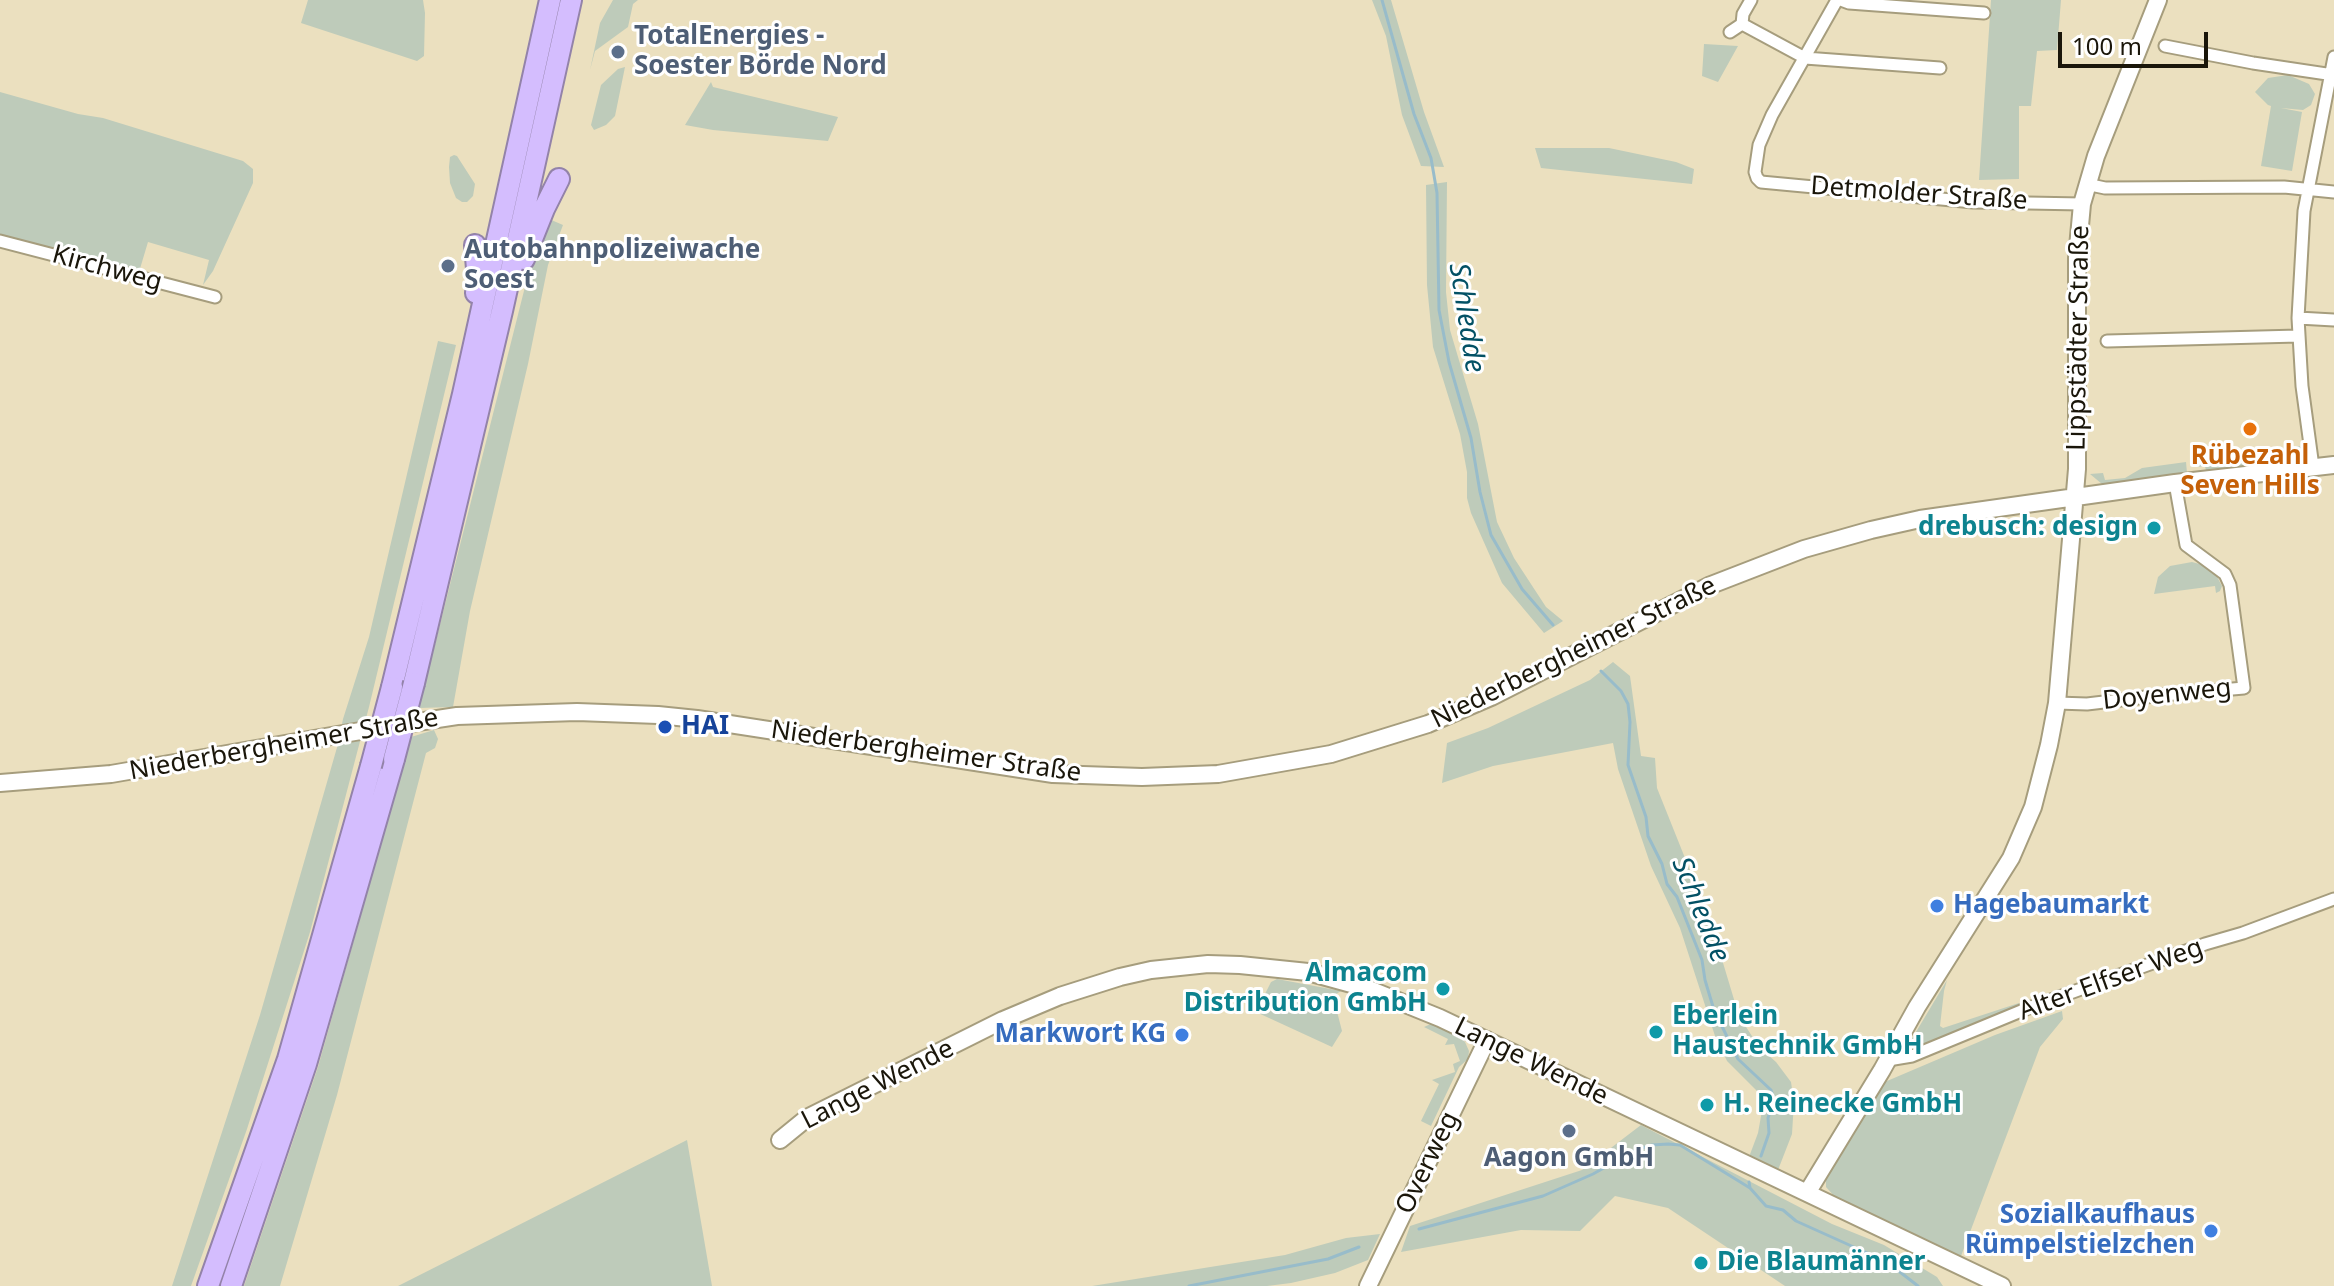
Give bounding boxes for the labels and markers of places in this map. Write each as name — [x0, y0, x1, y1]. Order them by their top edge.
place label: TotalEnergies - Soester Börde Nord — [634, 21, 887, 82]
marker: TotalEnergies - Soester Börde Nord — [609, 43, 627, 61]
place label: Autobahnpolizeiwache Soest — [464, 235, 760, 296]
marker: Autobahnpolizeiwache Soest — [439, 257, 457, 275]
marker: Rübezahl Seven Hills — [2241, 420, 2259, 438]
place label: Rübezahl Seven Hills — [2180, 441, 2320, 502]
place label: drebusch: design — [1918, 512, 2138, 544]
marker: drebusch: design — [2145, 519, 2163, 537]
place label: HAI — [681, 711, 729, 743]
marker: HAI — [656, 718, 674, 736]
place label: Hagebaumarkt — [1953, 890, 2149, 922]
marker: Hagebaumarkt — [1928, 897, 1946, 915]
place label: Almacom Distribution GmbH — [1184, 958, 1427, 1020]
marker: Almacom Distribution GmbH — [1434, 980, 1452, 998]
place label: Eberlein Haustechnik GmbH — [1672, 1001, 1923, 1062]
place label: Markwort KG — [994, 1019, 1166, 1051]
marker: Eberlein Haustechnik GmbH — [1647, 1023, 1665, 1041]
marker: Markwort KG — [1173, 1026, 1191, 1044]
place label: H. Reinecke GmbH — [1723, 1089, 1962, 1121]
marker: H. Reinecke GmbH — [1698, 1096, 1716, 1114]
marker: Aagon GmbH — [1560, 1122, 1578, 1140]
place label: Aagon GmbH — [1484, 1143, 1654, 1175]
place label: Sozialkaufhaus Rümpelstielzchen — [1965, 1200, 2195, 1262]
marker: Sozialkaufhaus Rümpelstielzchen — [2202, 1222, 2220, 1240]
place label: Die Blaumänner — [1717, 1247, 1925, 1279]
marker: Die Blaumänner — [1692, 1254, 1710, 1272]

